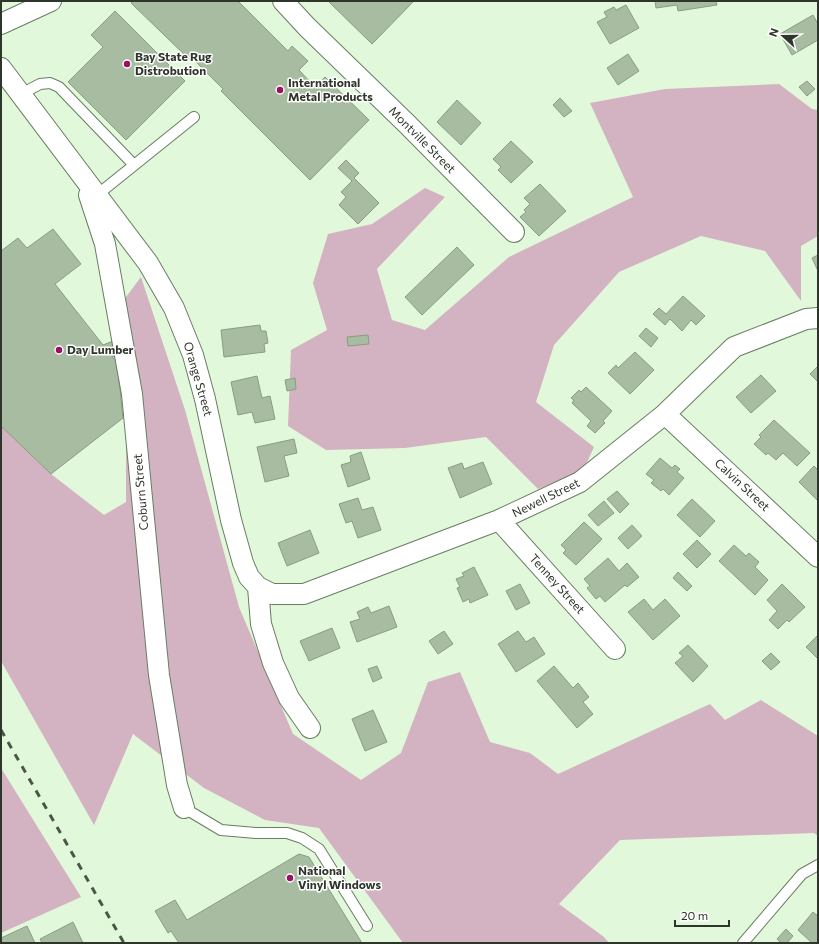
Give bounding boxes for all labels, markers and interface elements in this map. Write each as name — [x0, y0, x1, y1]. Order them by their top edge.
north arrow — [763, 16, 803, 56]
text: N — [766, 26, 781, 38]
place label: Bay State Rug Distrobution — [135, 49, 212, 77]
marker: Bay State Rug Distrobution — [122, 59, 132, 69]
place label: International Metal Products — [288, 75, 373, 103]
marker: International Metal Products — [275, 85, 285, 95]
street label: Montville Street — [387, 103, 459, 176]
street label: Orange Street — [182, 340, 216, 418]
place label: Day Lumber — [67, 342, 134, 356]
marker: Day Lumber — [54, 345, 64, 355]
street label: Coburn Street — [130, 453, 150, 531]
street label: Calvin Street — [712, 455, 773, 513]
street label: Newell Street — [510, 475, 582, 519]
street label: Tenney Street — [527, 551, 588, 616]
place label: National Vinyl Windows — [298, 863, 381, 891]
marker: National Vinyl Windows — [285, 873, 295, 883]
scale bar — [675, 902, 729, 928]
text: 20 m — [681, 908, 708, 922]

